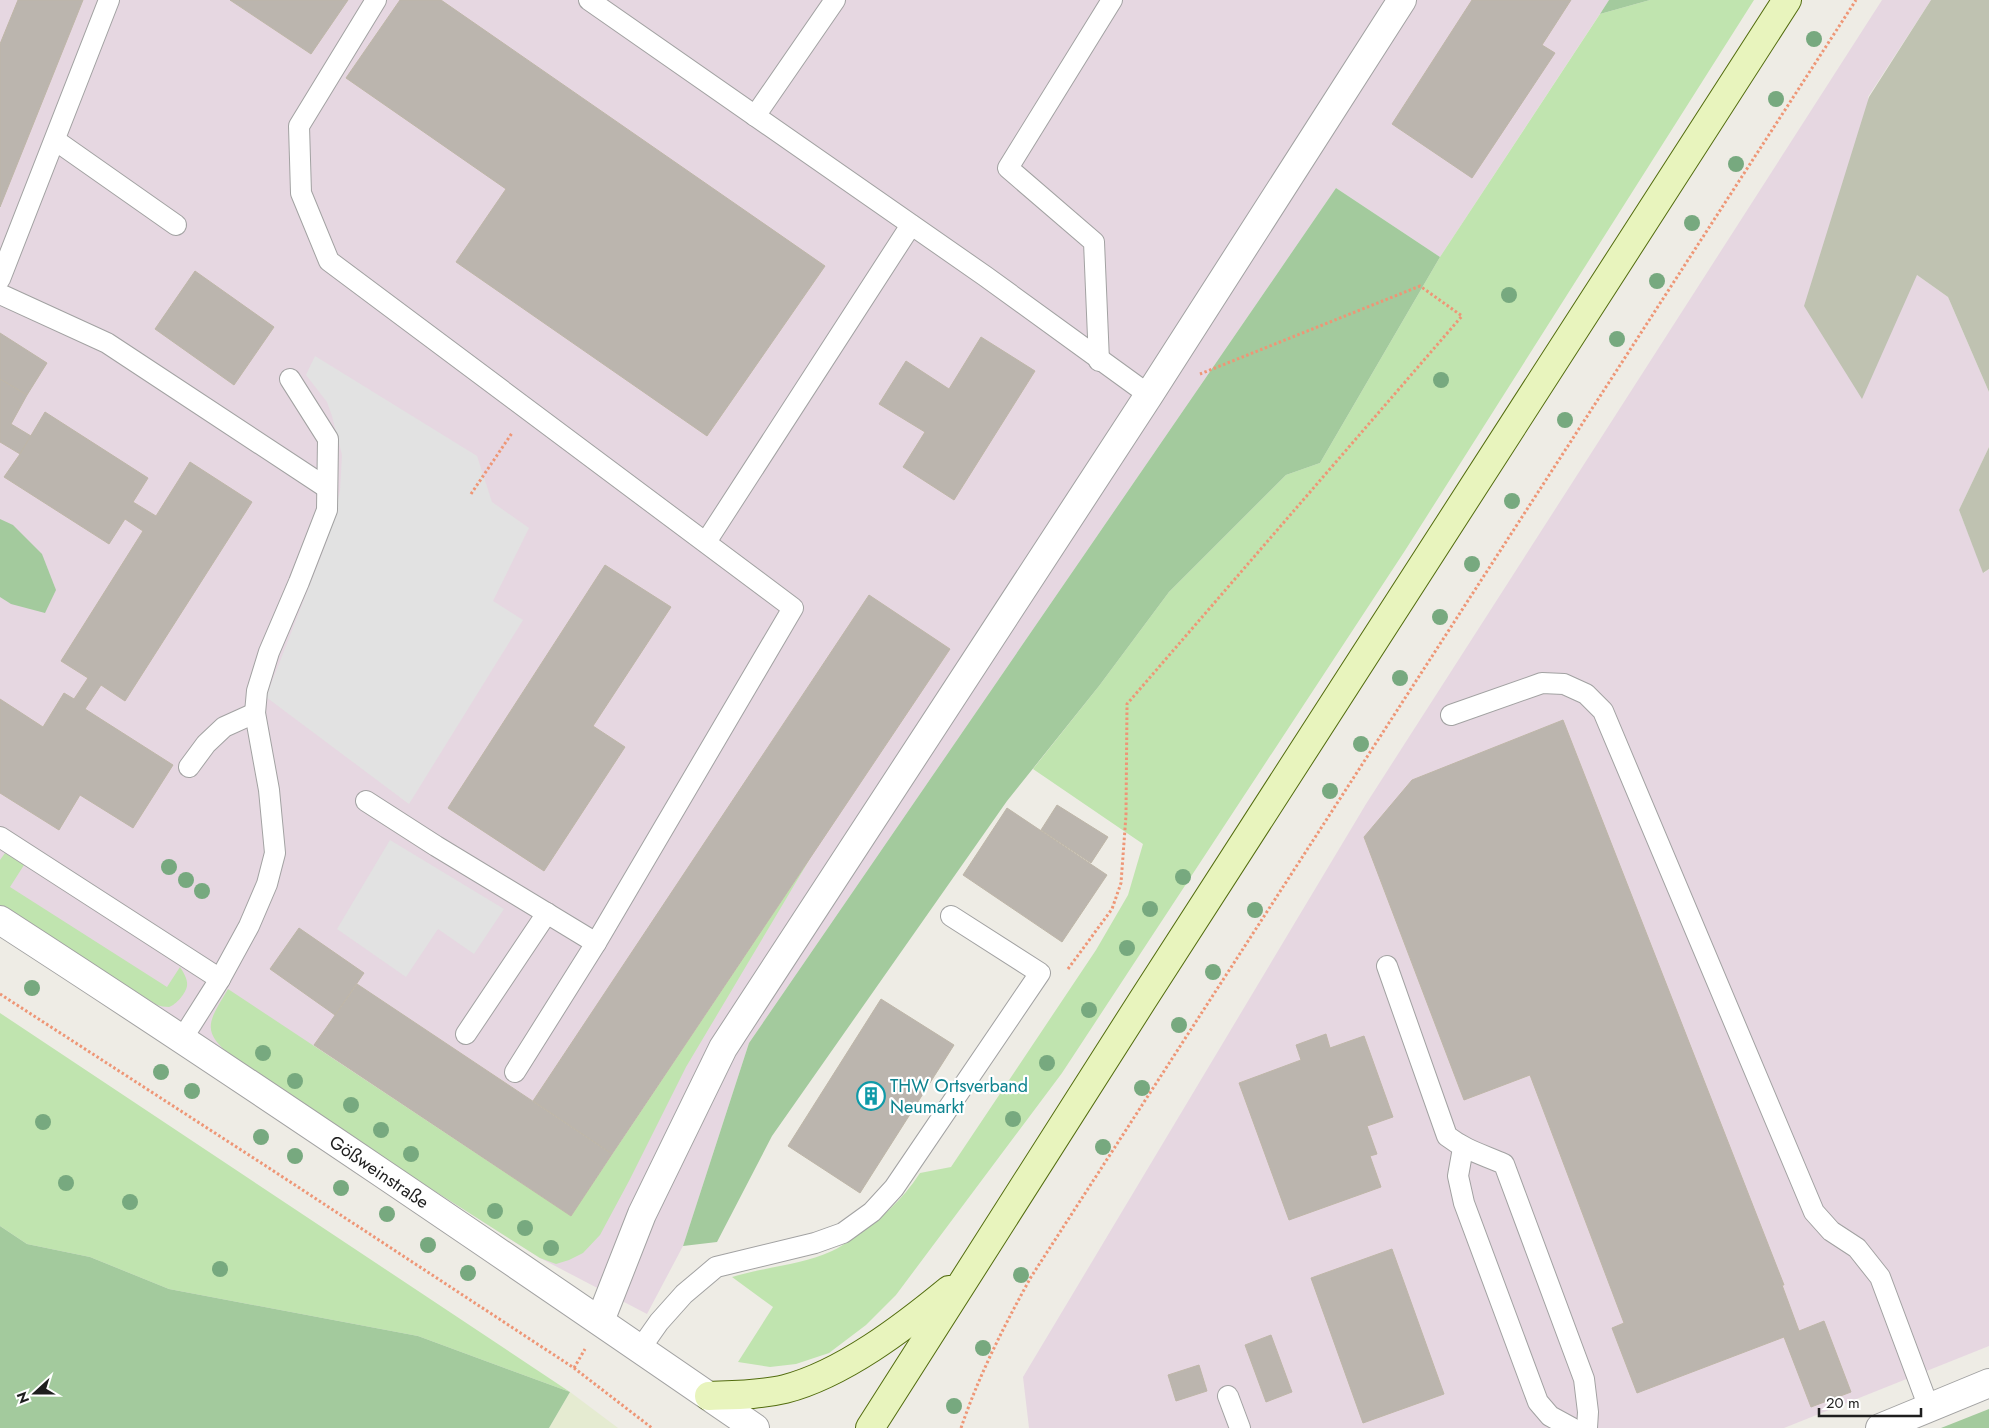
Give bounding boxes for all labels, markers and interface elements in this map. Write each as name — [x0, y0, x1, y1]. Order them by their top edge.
place label: THW Ortsverband Neumarkt — [890, 1073, 1028, 1120]
building icon: THW Ortsverband Neumarkt — [856, 1081, 886, 1111]
street label: Gößweinstraße — [324, 1129, 434, 1215]
north arrow — [10, 1368, 60, 1418]
scale bar — [1819, 1386, 1922, 1418]
text: N — [12, 1389, 34, 1406]
text: 20 m — [1826, 1392, 1860, 1414]

